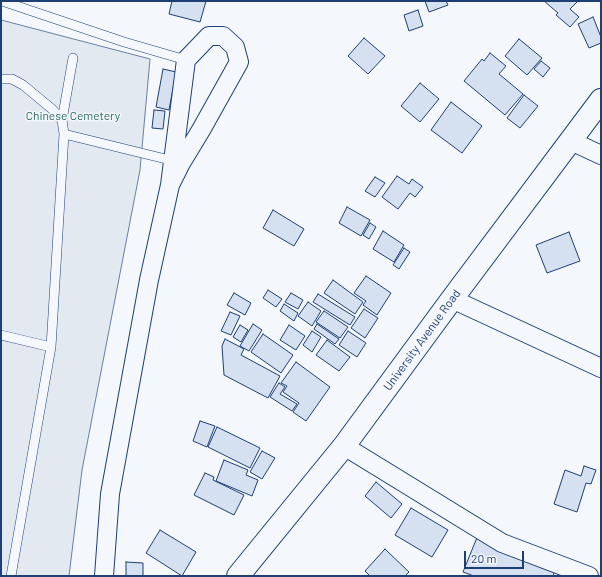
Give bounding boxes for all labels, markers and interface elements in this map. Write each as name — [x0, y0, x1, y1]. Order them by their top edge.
park label: Chinese Cemetery — [26, 109, 120, 123]
street label: University Avenue Road — [380, 287, 464, 393]
scale bar — [466, 543, 526, 569]
text: 20 m — [471, 551, 497, 565]

